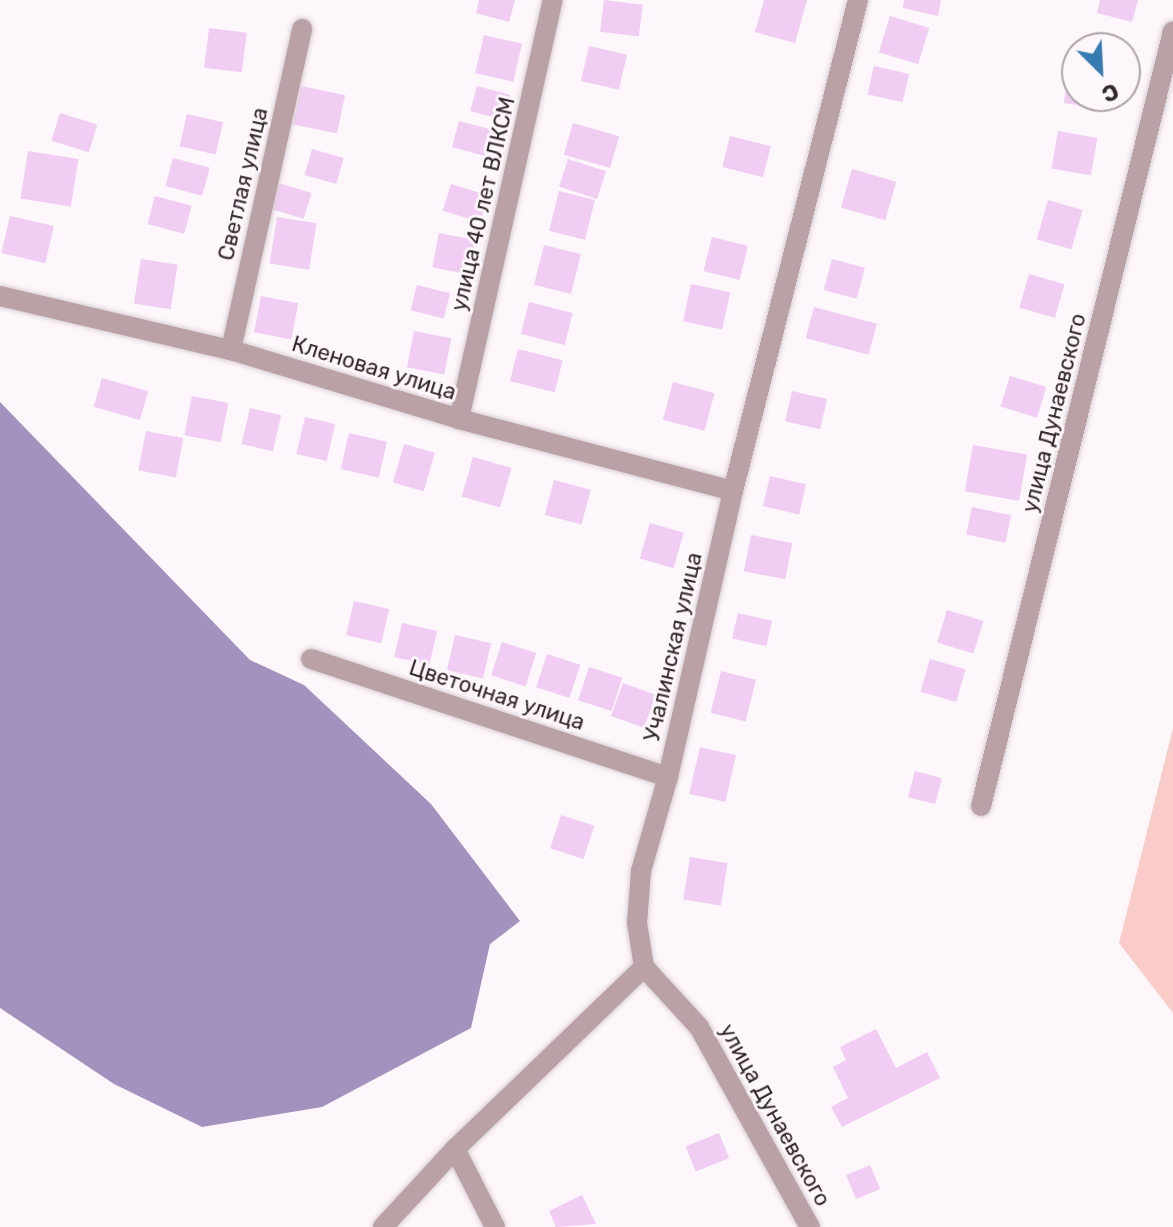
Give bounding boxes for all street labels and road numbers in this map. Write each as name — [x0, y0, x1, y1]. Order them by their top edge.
street label: улица 40 лет ВЛКСМ — [446, 94, 520, 314]
street label: Светлая улица — [213, 105, 273, 263]
street label: улица Дунаевского — [1016, 311, 1092, 515]
street label: Кленовая улица — [289, 330, 459, 406]
street label: Учалинская улица — [638, 550, 708, 744]
street label: Цветочная улица — [406, 654, 588, 736]
street label: улица Дунаевского — [714, 1019, 836, 1211]

